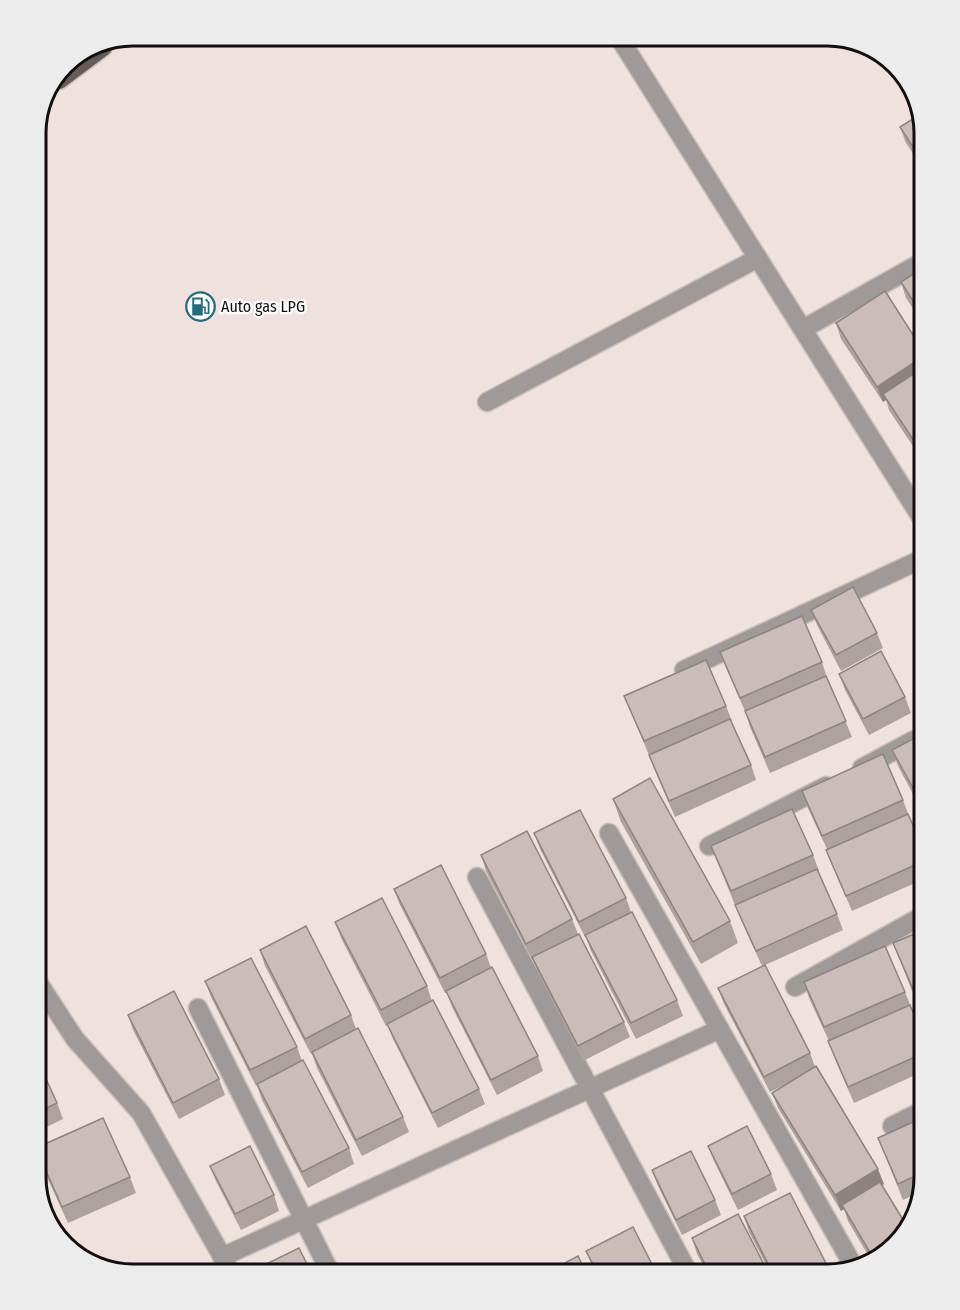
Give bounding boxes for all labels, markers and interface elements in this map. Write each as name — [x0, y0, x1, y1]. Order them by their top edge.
fuel station icon: Auto gas LPG — [184, 290, 216, 322]
place label: Auto gas LPG — [221, 297, 305, 316]

